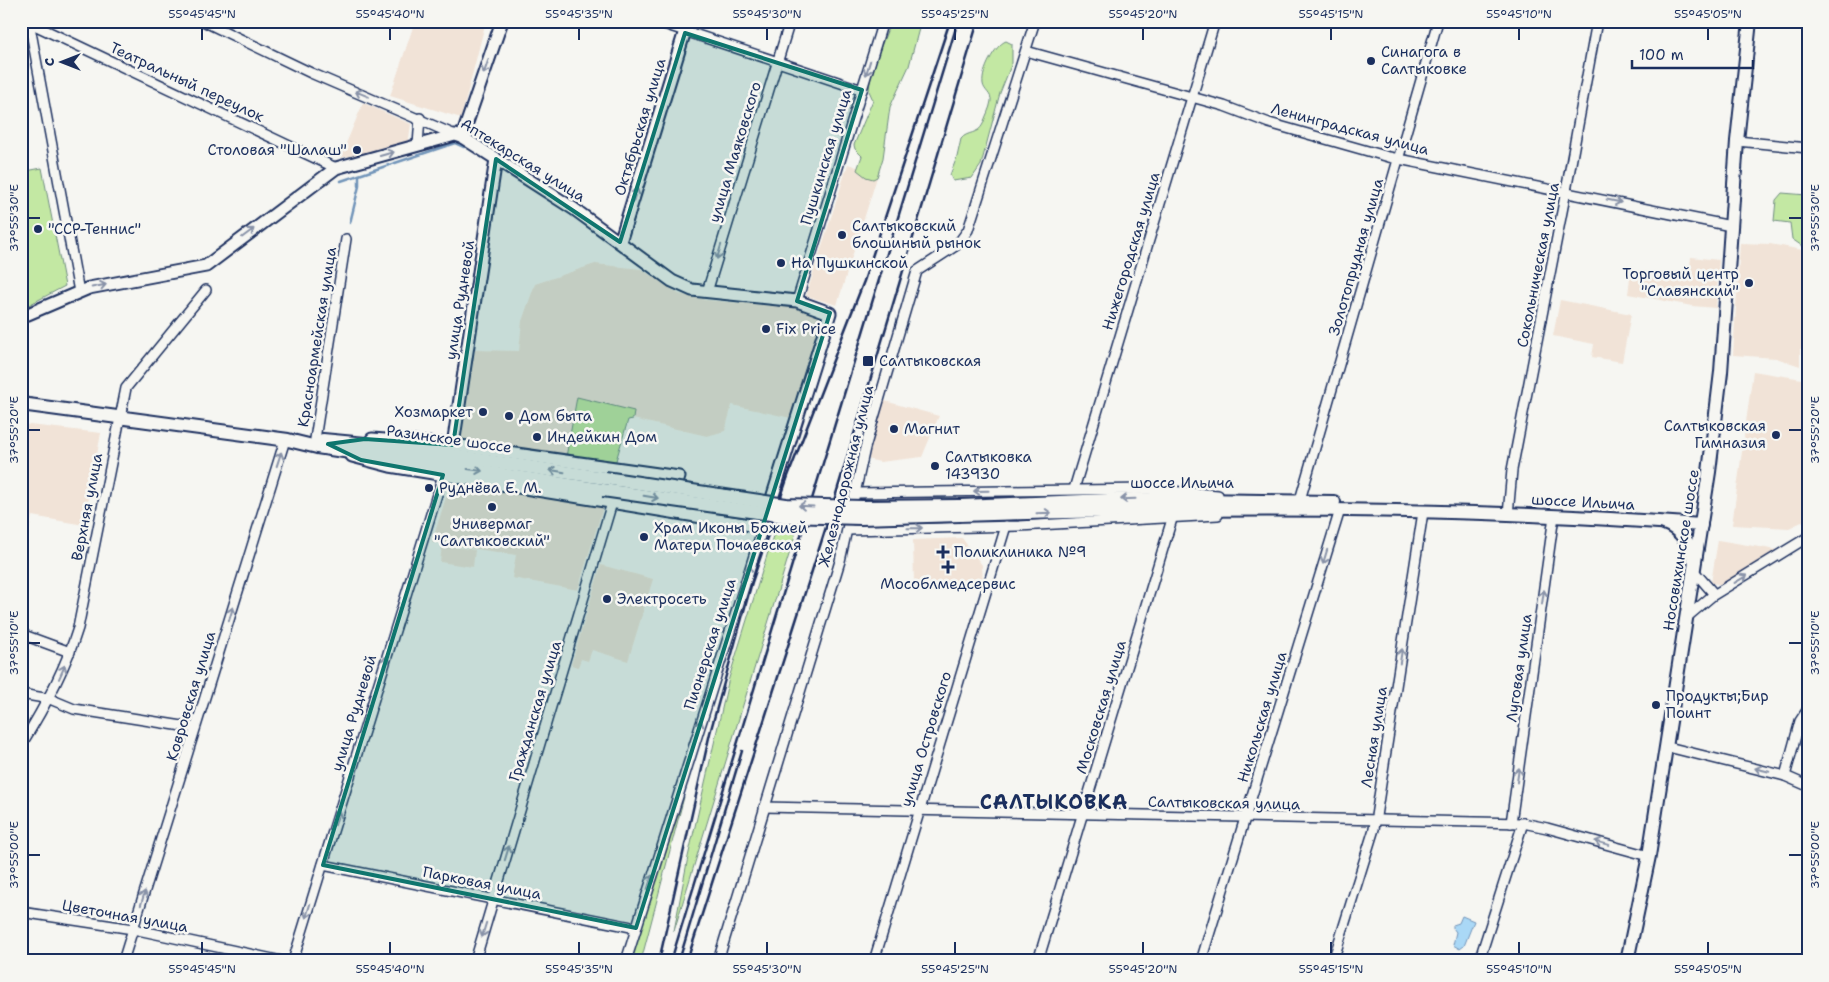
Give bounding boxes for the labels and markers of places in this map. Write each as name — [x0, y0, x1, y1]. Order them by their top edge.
place label: Синагога в Салтыковке — [1381, 42, 1467, 79]
marker: Синагога в Салтыковке — [1365, 55, 1377, 67]
place label: Столовая "Шалаш" — [208, 140, 347, 160]
marker: Столовая "Шалаш" — [351, 144, 363, 156]
place label: Салтыковский блошиный рынок — [852, 216, 981, 253]
place label: "ССР-Теннис" — [48, 219, 141, 239]
marker: "ССР-Теннис" — [32, 223, 44, 235]
marker: Салтыковский блошиный рынок — [836, 229, 848, 241]
place label: На Пушкинской — [791, 253, 908, 273]
marker: На Пушкинской — [775, 257, 787, 269]
place label: Торговый центр "Славянский" — [1622, 264, 1739, 301]
marker: Торговый центр "Славянский" — [1743, 277, 1755, 289]
place label: Fix Price — [776, 319, 836, 339]
marker: Fix Price — [760, 323, 772, 335]
place label: Салтыковская — [879, 351, 981, 371]
marker: Салтыковская — [861, 354, 875, 368]
place label: Хозмаркет — [395, 402, 473, 422]
marker: Хозмаркет — [477, 406, 489, 418]
place label: Дом быта — [519, 406, 593, 426]
marker: Дом быта — [503, 410, 515, 422]
place label: Салтыковская Гимназия — [1664, 416, 1766, 453]
place label: Магнит — [904, 419, 960, 439]
marker: Магнит — [888, 423, 900, 435]
place label: Индейкин Дом — [547, 427, 657, 447]
marker: Салтыковская Гимназия — [1770, 429, 1782, 441]
marker: Индейкин Дом — [531, 431, 543, 443]
place label: Салтыковка 143930 — [945, 447, 1033, 484]
marker: Салтыковка 143930 — [929, 460, 941, 472]
place label: Руднёва Е. М. — [439, 478, 542, 498]
marker: Руднёва Е. М. — [423, 482, 435, 494]
marker: Универмаг "Салтыковский" — [486, 501, 498, 513]
place label: Универмаг "Салтыковский" — [434, 514, 550, 551]
place label: Храм Иконы Божией Матери Почаевская — [654, 518, 808, 555]
marker: Храм Иконы Божией Матери Почаевская — [638, 531, 650, 543]
place label: Поликлиника №9 — [954, 542, 1086, 562]
marker: Поликлиника №9 — [936, 545, 950, 559]
marker: Мособлмедсервис — [942, 561, 954, 573]
place label: Мособлмедсервис — [880, 574, 1016, 594]
place label: Электросеть — [617, 589, 707, 609]
marker: Электросеть — [601, 593, 613, 605]
place label: Продукты;Бир Поинт — [1666, 686, 1769, 723]
marker: Продукты;Бир Поинт — [1650, 699, 1662, 711]

